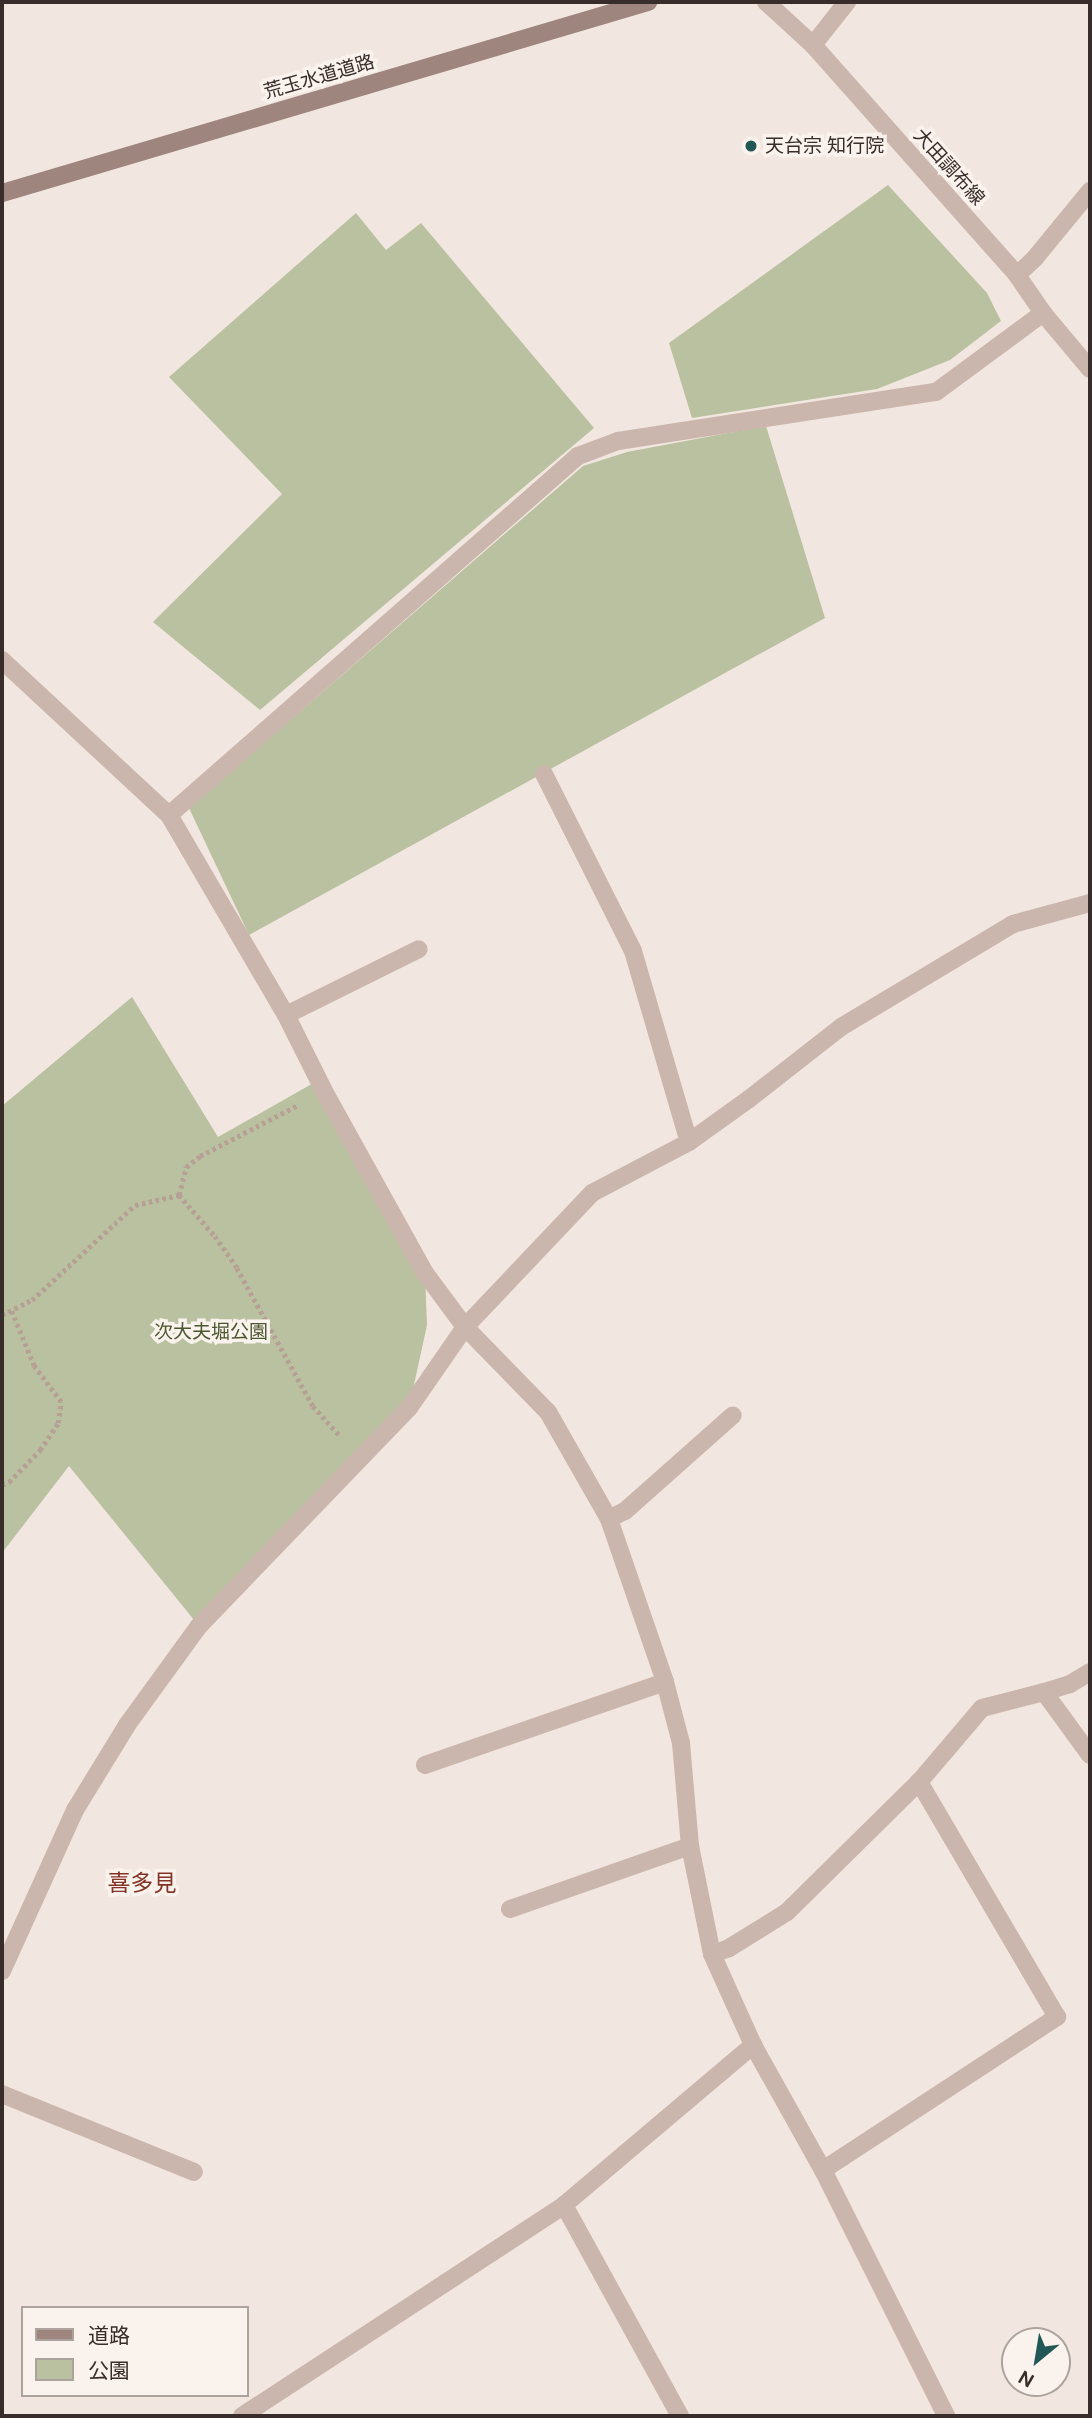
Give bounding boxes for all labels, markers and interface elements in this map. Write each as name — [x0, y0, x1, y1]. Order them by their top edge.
street label: 荒玉水道道路 — [261, 50, 377, 104]
street label: 大田調布線 — [909, 124, 989, 210]
place label: 天台宗 知行院 — [765, 135, 884, 157]
marker: 天台宗 知行院 — [743, 138, 759, 154]
park label: 次大夫堀公園 — [154, 1321, 268, 1343]
district label: 喜多見 — [108, 1869, 176, 1897]
legend — [21, 2306, 248, 2397]
text: 道路 — [88, 2322, 130, 2350]
north arrow — [1001, 2327, 1071, 2397]
text: 公園 — [88, 2357, 130, 2385]
text: N — [1014, 2365, 1039, 2393]

